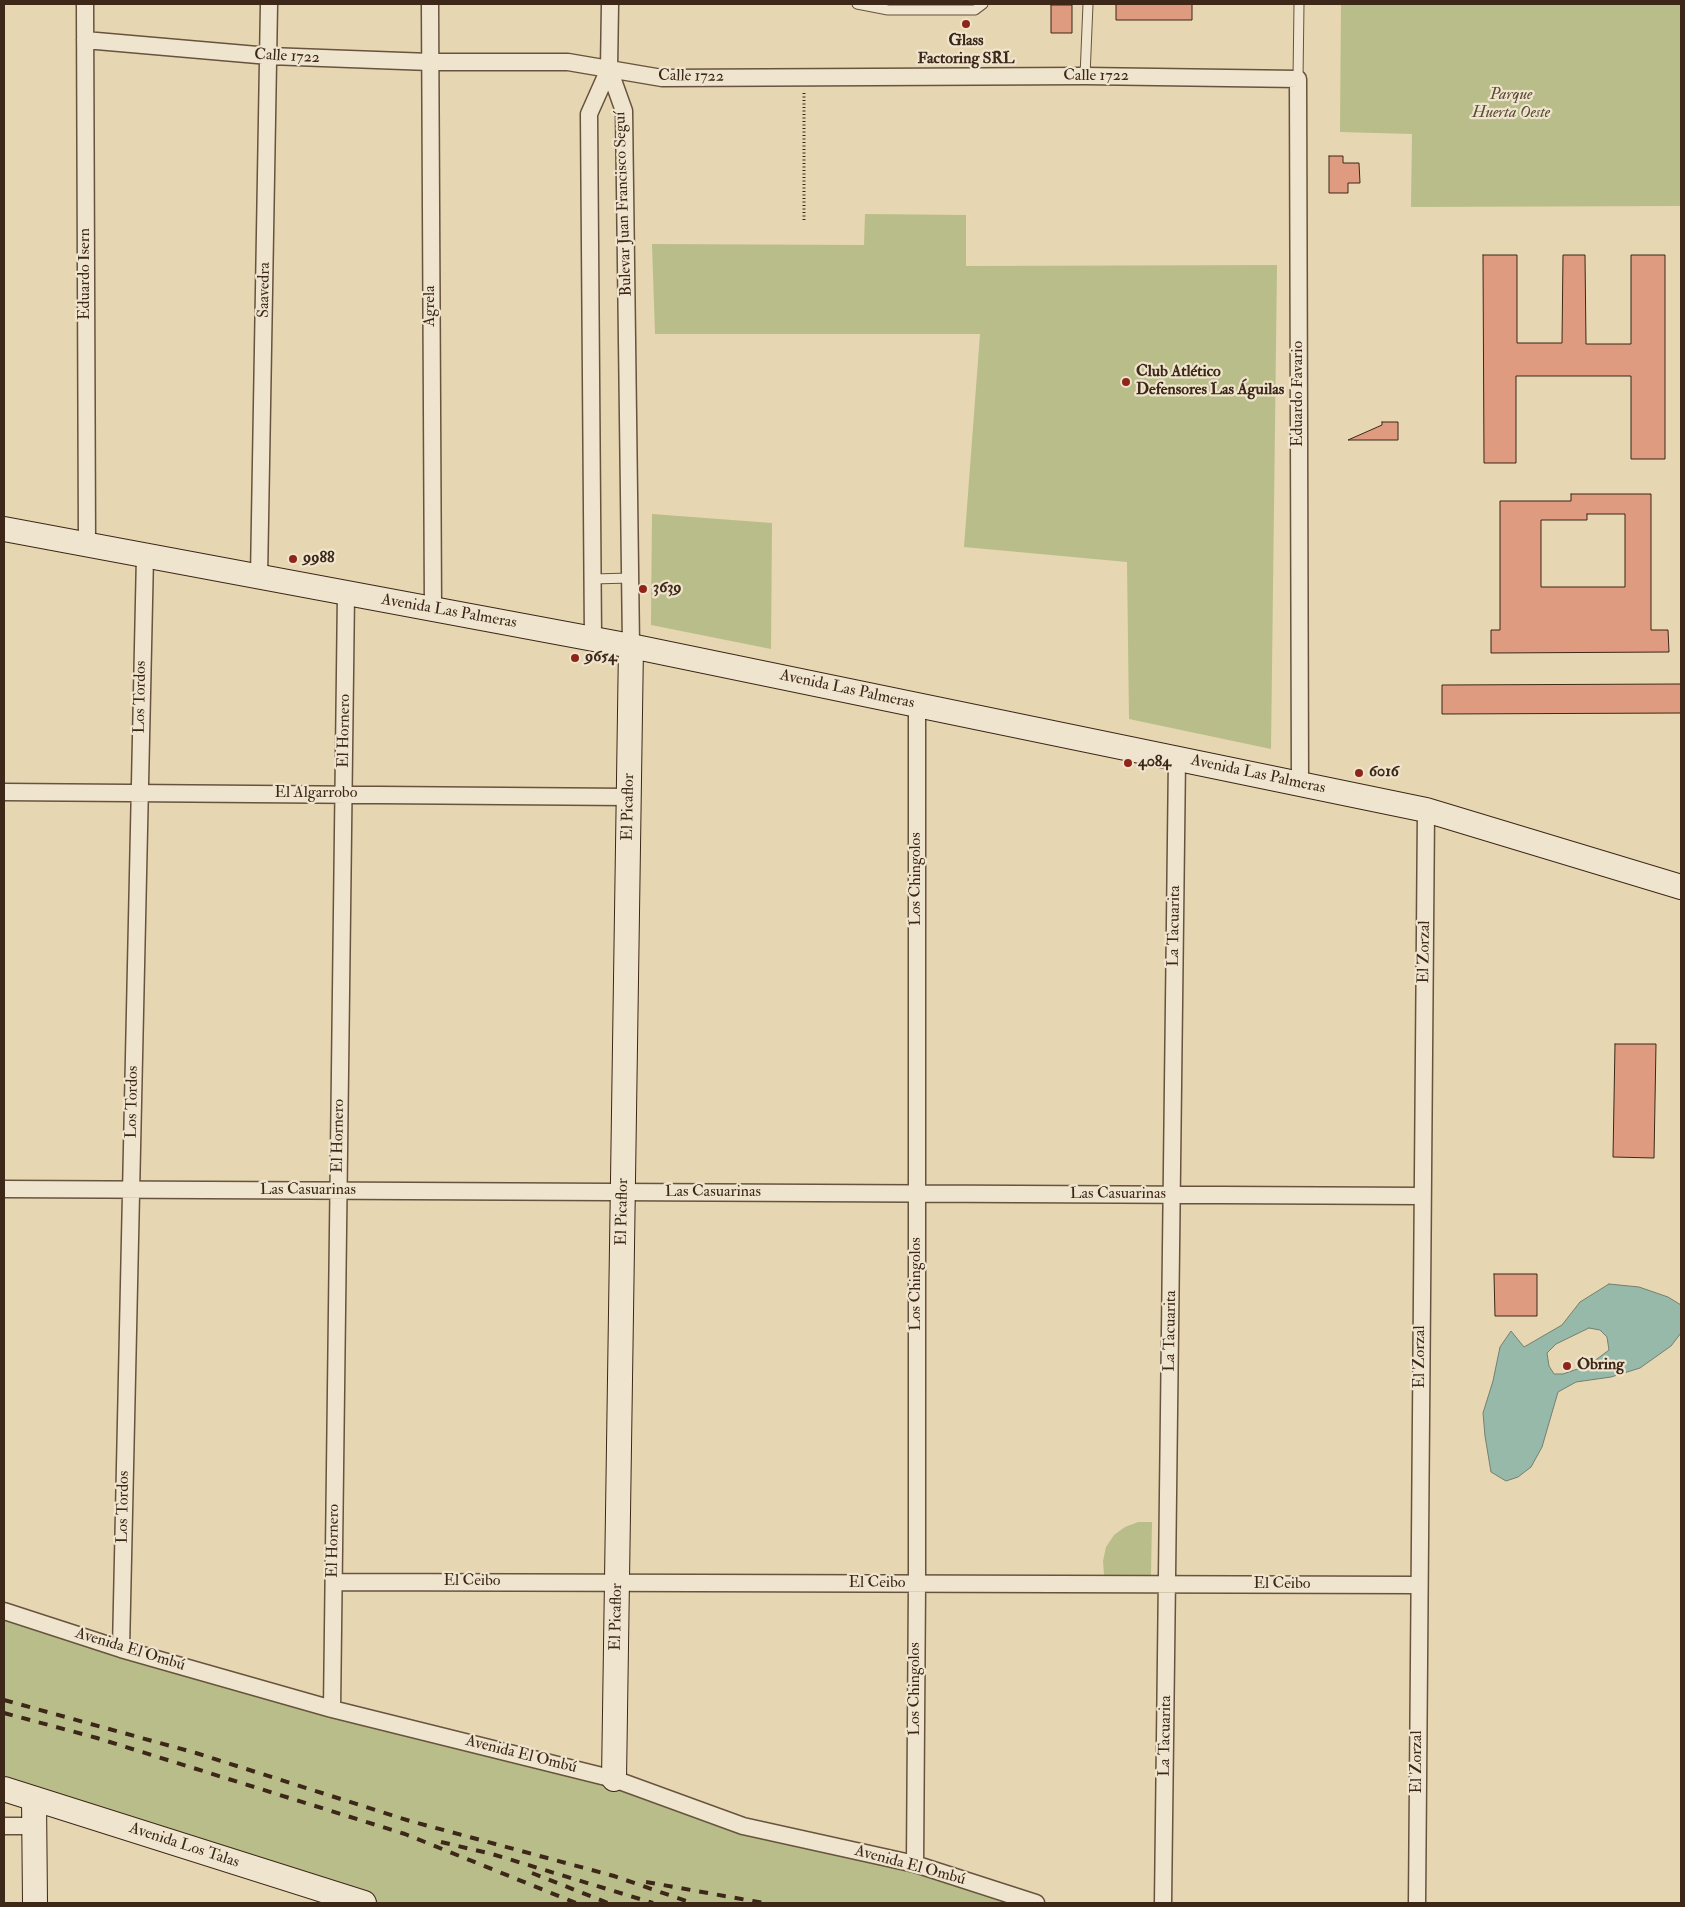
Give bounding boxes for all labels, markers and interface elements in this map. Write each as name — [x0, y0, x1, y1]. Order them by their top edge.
marker: Glass Factoring SRL — [960, 18, 972, 30]
place label: Glass Factoring SRL — [917, 32, 1015, 70]
street label: Calle 1722 — [254, 46, 320, 68]
street label: Calle 1722 — [658, 67, 724, 87]
street label: Calle 1722 — [1063, 67, 1129, 87]
park label: Parque Huerta Oeste — [1472, 86, 1550, 124]
street label: Bulevar Juan Francisco Seguí — [611, 111, 637, 297]
street label: Eduardo Isern — [76, 228, 96, 320]
street label: Saavedra — [255, 262, 275, 318]
street label: Agrela — [421, 285, 441, 327]
street label: Eduardo Favario — [1289, 341, 1309, 447]
place label: Club Atlético Defensores Las Águilas — [1136, 363, 1284, 401]
marker: Club Atlético Defensores Las Águilas — [1120, 376, 1132, 388]
place label: 9988 — [303, 549, 334, 569]
marker: 9988 — [287, 553, 299, 565]
place label: 3639 — [653, 579, 682, 599]
marker: 3639 — [637, 583, 649, 595]
street label: Avenida Las Palmeras — [380, 591, 518, 633]
place label: 9654 — [585, 648, 617, 668]
marker: 9654 — [569, 652, 581, 664]
street label: Los Tordos — [131, 661, 151, 733]
street label: Avenida Las Palmeras — [778, 666, 916, 714]
street label: El Hornero — [335, 694, 355, 768]
street label: Avenida Las Palmeras — [1189, 751, 1327, 799]
place label: 4084 — [1138, 753, 1171, 773]
marker: 4084 — [1122, 757, 1134, 769]
place label: 6016 — [1369, 763, 1399, 783]
marker: 6016 — [1353, 767, 1365, 779]
street label: El Picaflor — [619, 773, 639, 841]
street label: El Algarrobo — [275, 784, 357, 804]
street label: Los Chingolos — [907, 832, 927, 926]
street label: La Tacuarita — [1165, 885, 1185, 967]
street label: El Zorzal — [1415, 920, 1435, 984]
street label: Los Tordos — [123, 1066, 143, 1138]
street label: El Hornero — [329, 1099, 349, 1173]
street label: El Picaflor — [613, 1178, 633, 1246]
street label: Las Casuarinas — [260, 1181, 356, 1201]
street label: Las Casuarinas — [665, 1183, 761, 1203]
street label: Las Casuarinas — [1070, 1185, 1166, 1205]
street label: Los Chingolos — [907, 1237, 927, 1331]
street label: La Tacuarita — [1161, 1290, 1181, 1372]
street label: El Zorzal — [1411, 1325, 1431, 1389]
place label: Obring — [1577, 1356, 1624, 1376]
marker: Obring — [1561, 1360, 1573, 1372]
street label: Los Tordos — [114, 1471, 134, 1543]
street label: El Hornero — [324, 1504, 344, 1578]
street label: El Ceibo — [443, 1572, 501, 1592]
street label: El Ceibo — [848, 1574, 906, 1594]
street label: El Ceibo — [1253, 1575, 1311, 1595]
street label: El Picaflor — [607, 1583, 627, 1651]
street label: Avenida El Ombú — [73, 1624, 187, 1676]
street label: Los Chingolos — [906, 1642, 926, 1736]
street label: La Tacuarita — [1156, 1695, 1176, 1777]
street label: El Zorzal — [1408, 1730, 1428, 1794]
street label: Avenida El Ombú — [463, 1732, 579, 1778]
street label: Avenida Los Talas — [127, 1819, 241, 1873]
street label: Avenida El Ombú — [853, 1842, 967, 1890]

